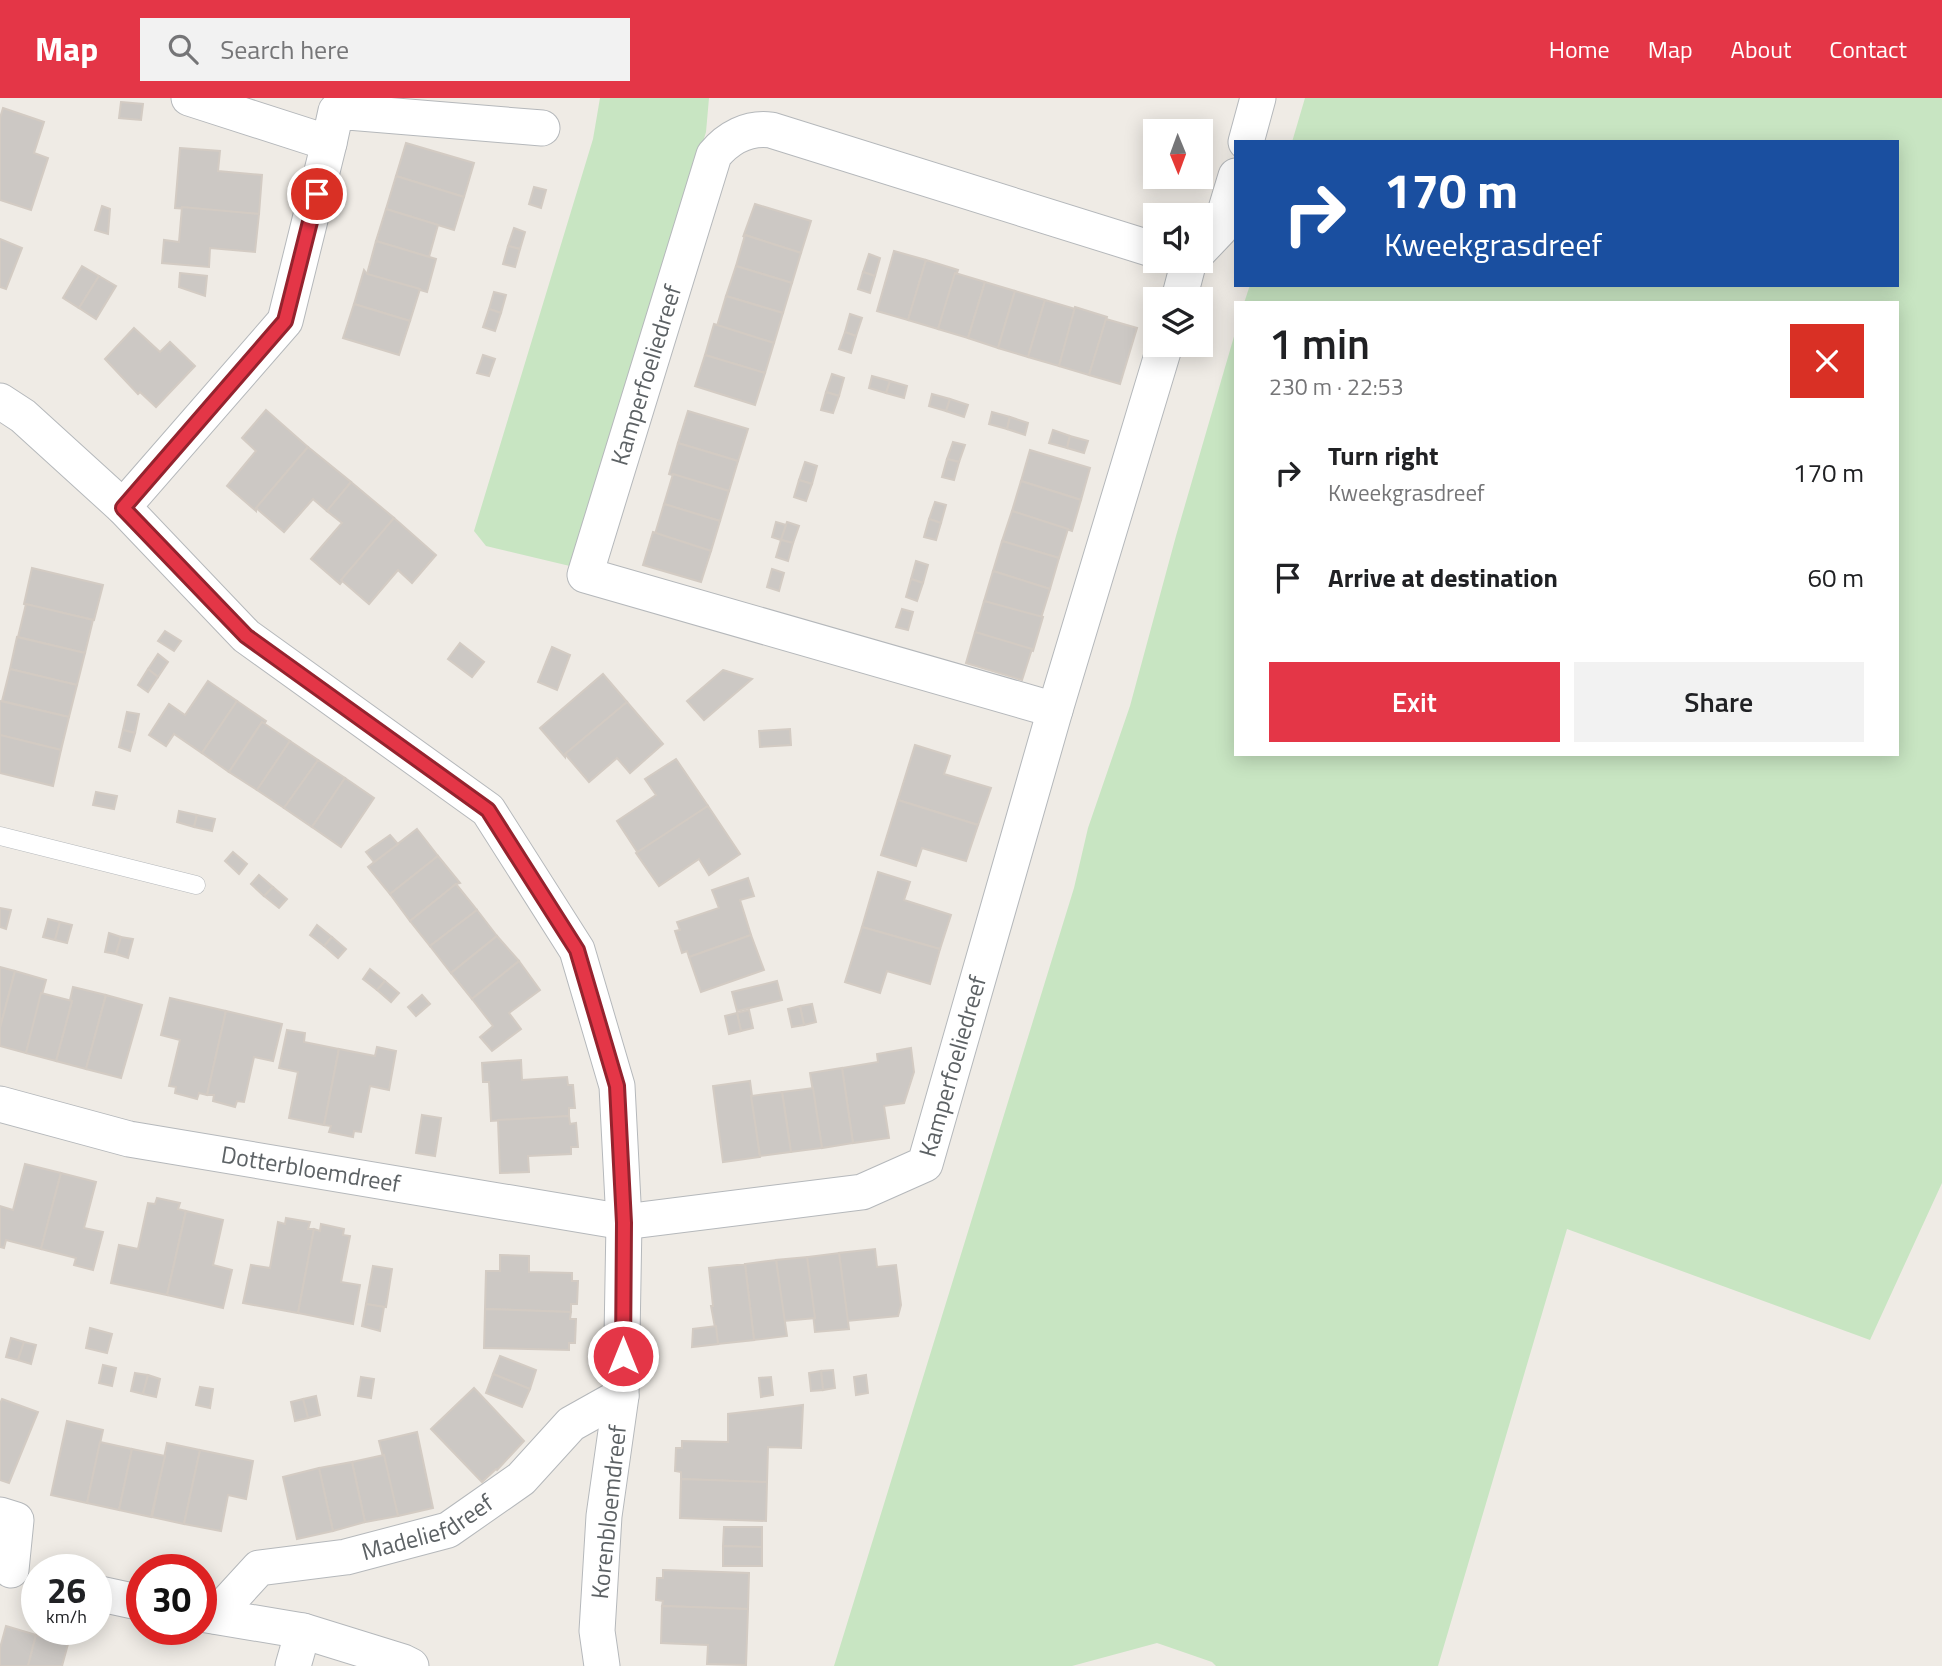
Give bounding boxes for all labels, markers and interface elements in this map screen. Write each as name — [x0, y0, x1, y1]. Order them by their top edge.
search box — [140, 18, 630, 81]
text: Map — [35, 24, 98, 74]
icon: search — [164, 30, 202, 68]
text: Search here — [220, 30, 349, 69]
text: Home — [1549, 31, 1610, 67]
text: Map — [1648, 31, 1693, 67]
text: About — [1731, 31, 1791, 67]
text: Contact — [1829, 31, 1907, 67]
north arrow — [1143, 119, 1213, 189]
map controls — [1143, 119, 1213, 357]
text: 170 m — [1384, 152, 1518, 227]
pin — [287, 164, 347, 224]
icon: right — [1269, 168, 1360, 259]
icon: arrive — [298, 175, 336, 213]
button: sound — [1143, 203, 1213, 273]
text: Kweekgrasdreef — [1384, 220, 1602, 268]
street label: Kamperfoeliedreef — [601, 280, 690, 470]
button: layers — [1143, 287, 1213, 357]
text: 1 min — [1269, 311, 1370, 375]
button: close — [1790, 324, 1864, 398]
text: 230 m · 22:53 — [1269, 369, 1404, 404]
text: Turn right — [1328, 436, 1439, 475]
text: 170 m — [1793, 453, 1864, 492]
icon: right — [1269, 454, 1307, 492]
text: Kweekgrasdreef — [1328, 475, 1485, 510]
text: Arrive at destination — [1328, 558, 1558, 597]
text: 60 m — [1807, 558, 1864, 597]
icon: arrive — [1269, 559, 1307, 597]
button: Exit — [1269, 662, 1560, 742]
button: Share — [1574, 662, 1864, 742]
street label: Kamperfoeliedreef — [909, 971, 995, 1161]
street label: Dotterbloemdreef — [219, 1136, 403, 1201]
position arrow — [586, 1319, 660, 1393]
street label: Korenbloemdreef — [581, 1423, 635, 1601]
street label: Madeliefdreef — [357, 1485, 500, 1569]
speed limit sign: 30 — [126, 1554, 217, 1645]
text: 26 — [47, 1563, 86, 1617]
text: km/h — [46, 1603, 87, 1630]

